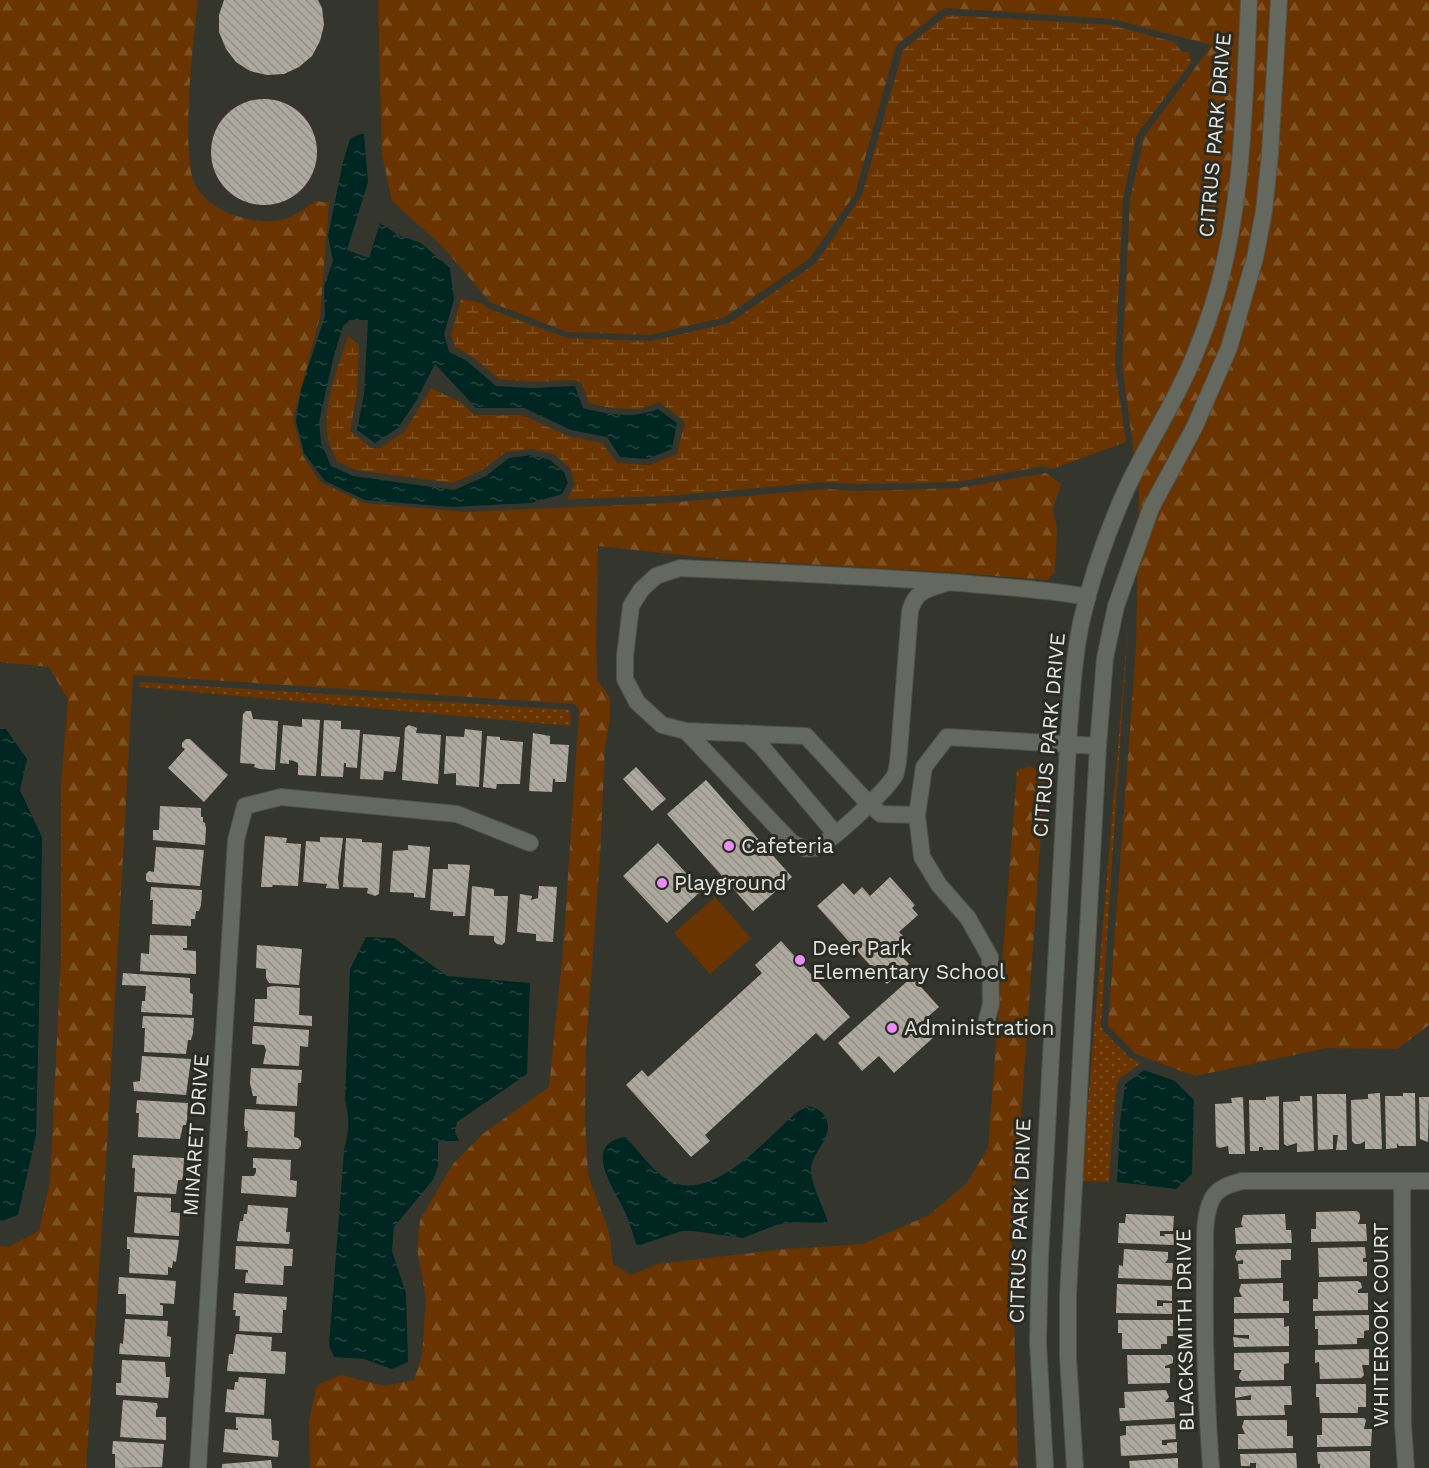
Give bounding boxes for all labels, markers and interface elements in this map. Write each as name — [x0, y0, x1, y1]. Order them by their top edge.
street label: CITRUS PARK DRIVE — [1193, 32, 1236, 238]
street label: CITRUS PARK DRIVE — [1027, 632, 1070, 838]
place label: Cafeteria — [741, 833, 834, 858]
marker: Cafeteria — [722, 839, 736, 853]
place label: Playground — [674, 870, 786, 895]
marker: Playground — [655, 876, 669, 890]
place label: Deer Park Elementary School — [812, 935, 1006, 984]
marker: Deer Park Elementary School — [793, 953, 807, 967]
place label: Administration — [904, 1015, 1055, 1040]
marker: Administration — [885, 1021, 899, 1035]
street label: MINARET DRIVE — [177, 1053, 214, 1217]
street label: CITRUS PARK DRIVE — [1003, 1118, 1036, 1324]
street label: WHITEROOK COURT — [1368, 1222, 1393, 1428]
street label: BLACKSMITH DRIVE — [1170, 1229, 1199, 1432]

